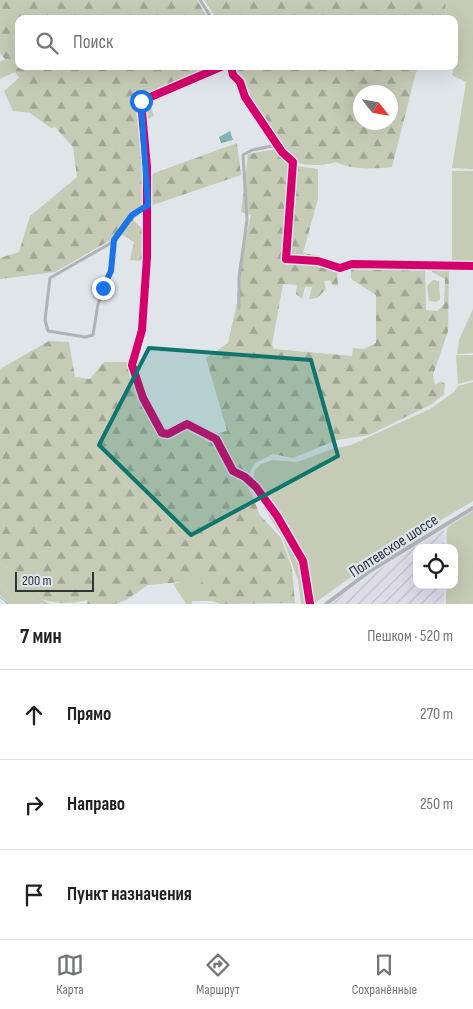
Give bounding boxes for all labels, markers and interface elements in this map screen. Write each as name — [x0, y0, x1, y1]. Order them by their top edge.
search box — [15, 15, 458, 70]
icon: search — [33, 29, 61, 57]
text: Поиск — [73, 31, 113, 54]
north arrow — [353, 85, 398, 130]
route start — [130, 90, 153, 113]
route end — [92, 277, 115, 300]
street label: Полтевское шоссе — [346, 510, 442, 582]
map controls — [413, 544, 458, 589]
button: locate — [413, 544, 458, 589]
scale bar — [15, 569, 94, 592]
text: 200 m — [22, 572, 51, 589]
text: 7 мин — [20, 624, 62, 649]
text: Пешком · 520 m — [367, 627, 453, 646]
icon: ahead — [20, 701, 48, 729]
text: Прямо — [67, 703, 111, 726]
text: 270 m — [420, 705, 453, 724]
icon: right — [20, 791, 48, 819]
text: Направо — [67, 793, 125, 816]
text: 250 m — [420, 795, 453, 814]
icon: arrive — [20, 881, 48, 909]
text: Пункт назначения — [67, 883, 192, 906]
tab: Карта — [56, 951, 84, 998]
tab: Маршрут — [196, 951, 240, 998]
tab: Сохранённые — [352, 951, 417, 998]

